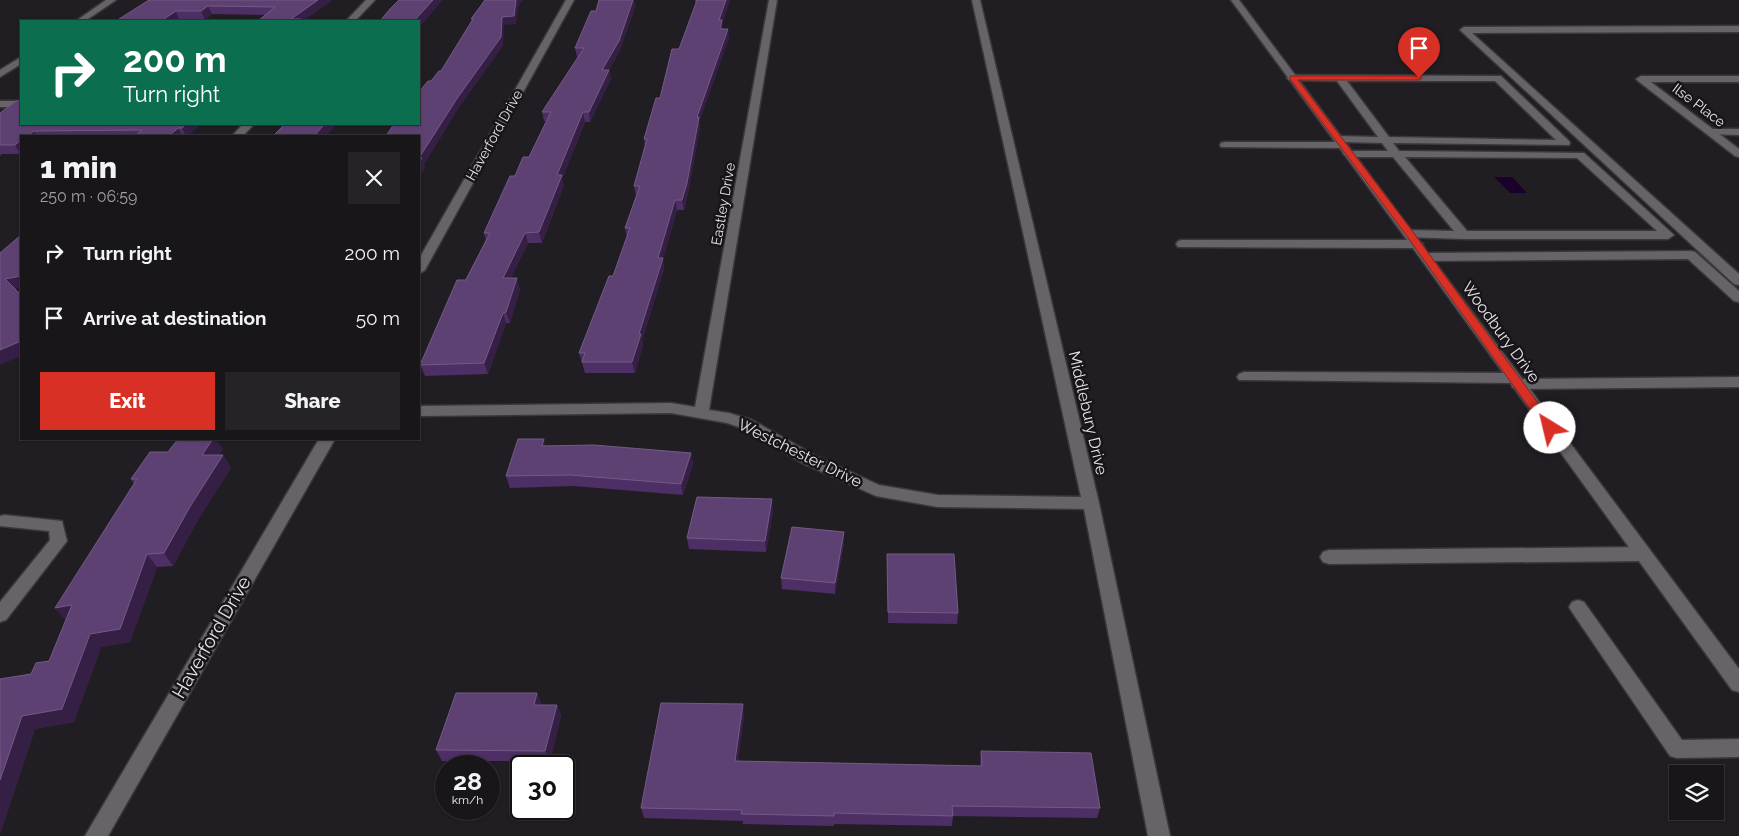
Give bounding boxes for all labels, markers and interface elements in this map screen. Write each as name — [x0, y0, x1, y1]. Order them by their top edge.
pin — [1398, 27, 1440, 78]
icon: arrive — [1405, 34, 1433, 62]
text: 200 m — [123, 39, 227, 80]
icon: right — [40, 40, 105, 105]
street label: Ilse Place — [1670, 80, 1728, 130]
text: Turn right — [123, 81, 220, 107]
street label: Haverford Drive — [462, 87, 526, 183]
text: 1 min — [40, 150, 117, 185]
button: close — [348, 152, 400, 204]
street label: Eastley Drive — [708, 161, 738, 247]
text: 250 m · 06:59 — [40, 187, 137, 206]
icon: right — [40, 239, 68, 267]
text: Turn right — [83, 242, 172, 264]
text: 200 m — [345, 242, 400, 264]
street label: Woodbury Drive — [1458, 278, 1544, 386]
icon: arrive — [40, 304, 68, 332]
text: Arrive at destination — [83, 307, 267, 329]
text: 50 m — [356, 307, 400, 329]
street label: Middlebury Drive — [1064, 349, 1112, 477]
button: Exit — [40, 372, 215, 430]
button: Share — [225, 372, 400, 430]
position arrow — [1523, 401, 1575, 453]
street label: Westchester Drive — [735, 415, 865, 491]
street label: Haverford Drive — [167, 572, 255, 702]
speed limit sign: 30 — [510, 755, 575, 820]
map controls — [1669, 765, 1724, 820]
button: layers — [1669, 765, 1724, 820]
text: 28 — [453, 766, 482, 796]
text: km/h — [452, 793, 483, 807]

